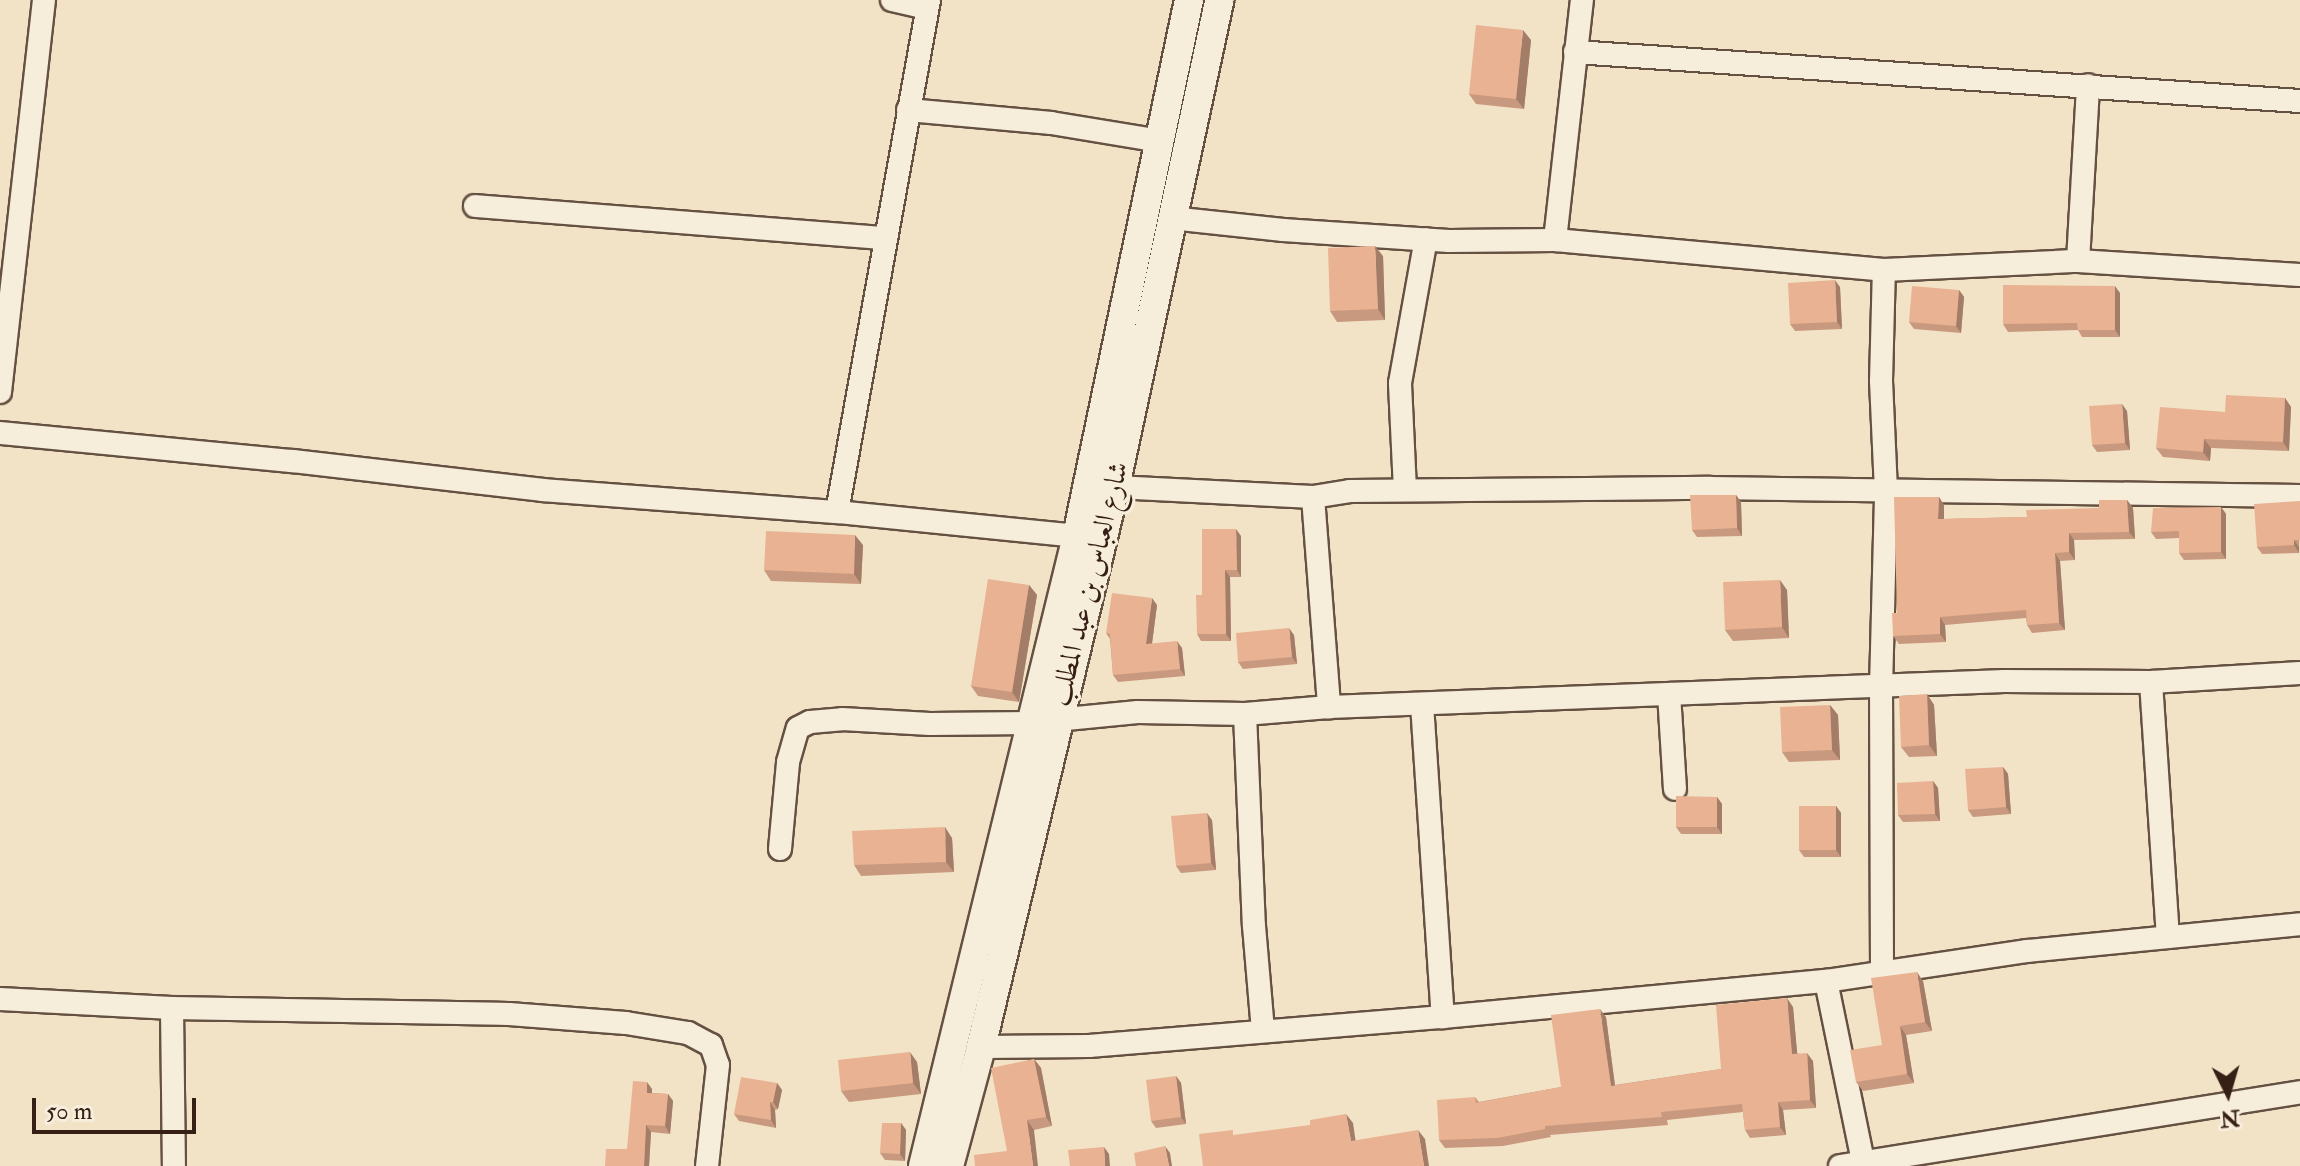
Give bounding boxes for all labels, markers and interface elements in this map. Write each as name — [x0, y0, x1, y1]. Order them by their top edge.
street label: شارع العباس بن عبد المطلب — [1043, 458, 1137, 710]
north arrow — [2188, 1054, 2268, 1134]
scale bar — [36, 1082, 200, 1132]
text: 50 m — [46, 1096, 92, 1127]
text: N — [2219, 1103, 2241, 1133]

